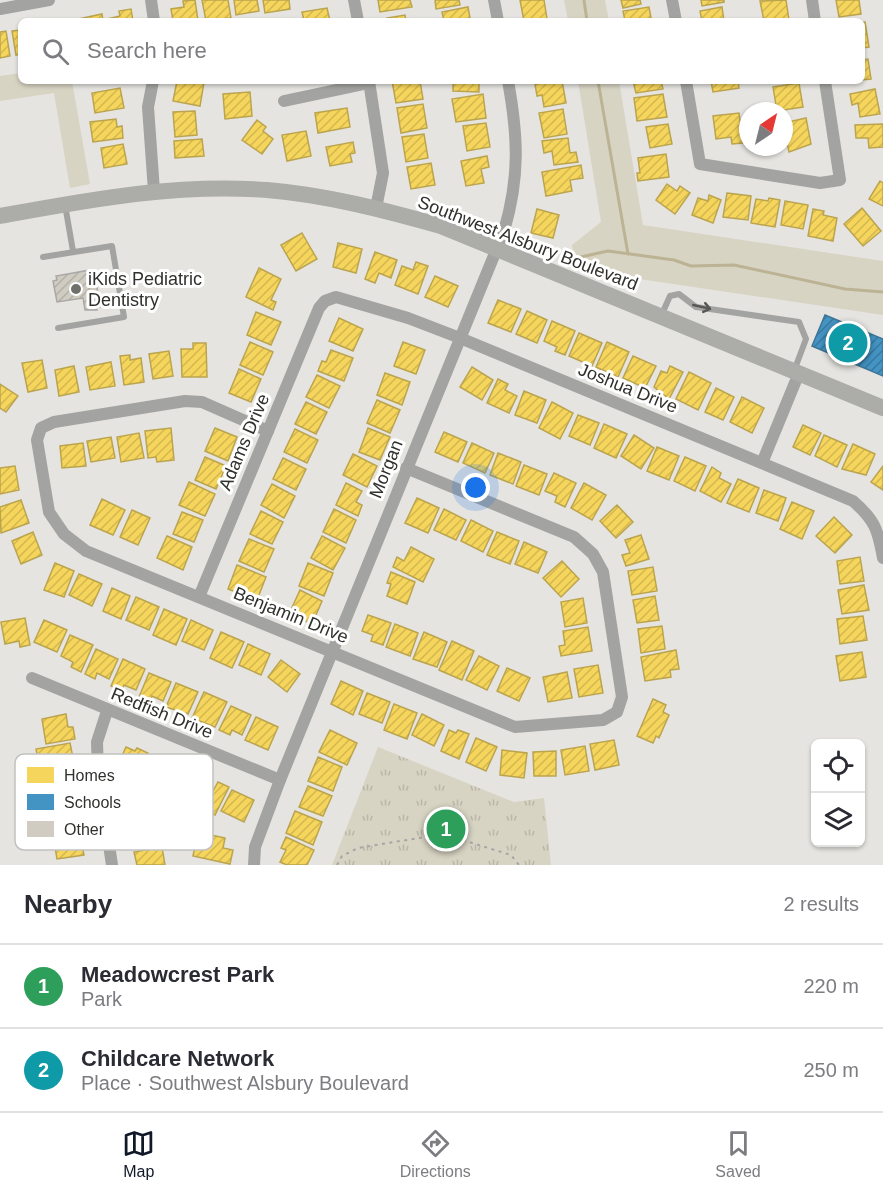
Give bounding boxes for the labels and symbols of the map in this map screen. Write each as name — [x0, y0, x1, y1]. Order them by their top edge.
north arrow — [739, 102, 793, 156]
street label: Southwest Alsbury Boulevard — [415, 192, 641, 294]
place label: iKids Pediatric Dentistry — [88, 269, 202, 310]
marker: iKids Pediatric Dentistry — [69, 282, 83, 296]
one-way arrow — [692, 302, 712, 313]
pin: 2 — [828, 320, 868, 366]
street label: Joshua Drive — [576, 359, 680, 417]
street label: Adams Drive — [215, 391, 273, 493]
street label: Morgan — [365, 437, 407, 501]
your location — [461, 473, 490, 502]
street label: Benjamin Drive — [231, 583, 351, 647]
street label: Redfish Drive — [108, 683, 216, 743]
legend — [15, 754, 213, 850]
text: Homes — [64, 767, 115, 784]
text: Schools — [64, 794, 121, 811]
pin: 1 — [426, 806, 466, 852]
text: Other — [64, 821, 105, 838]

